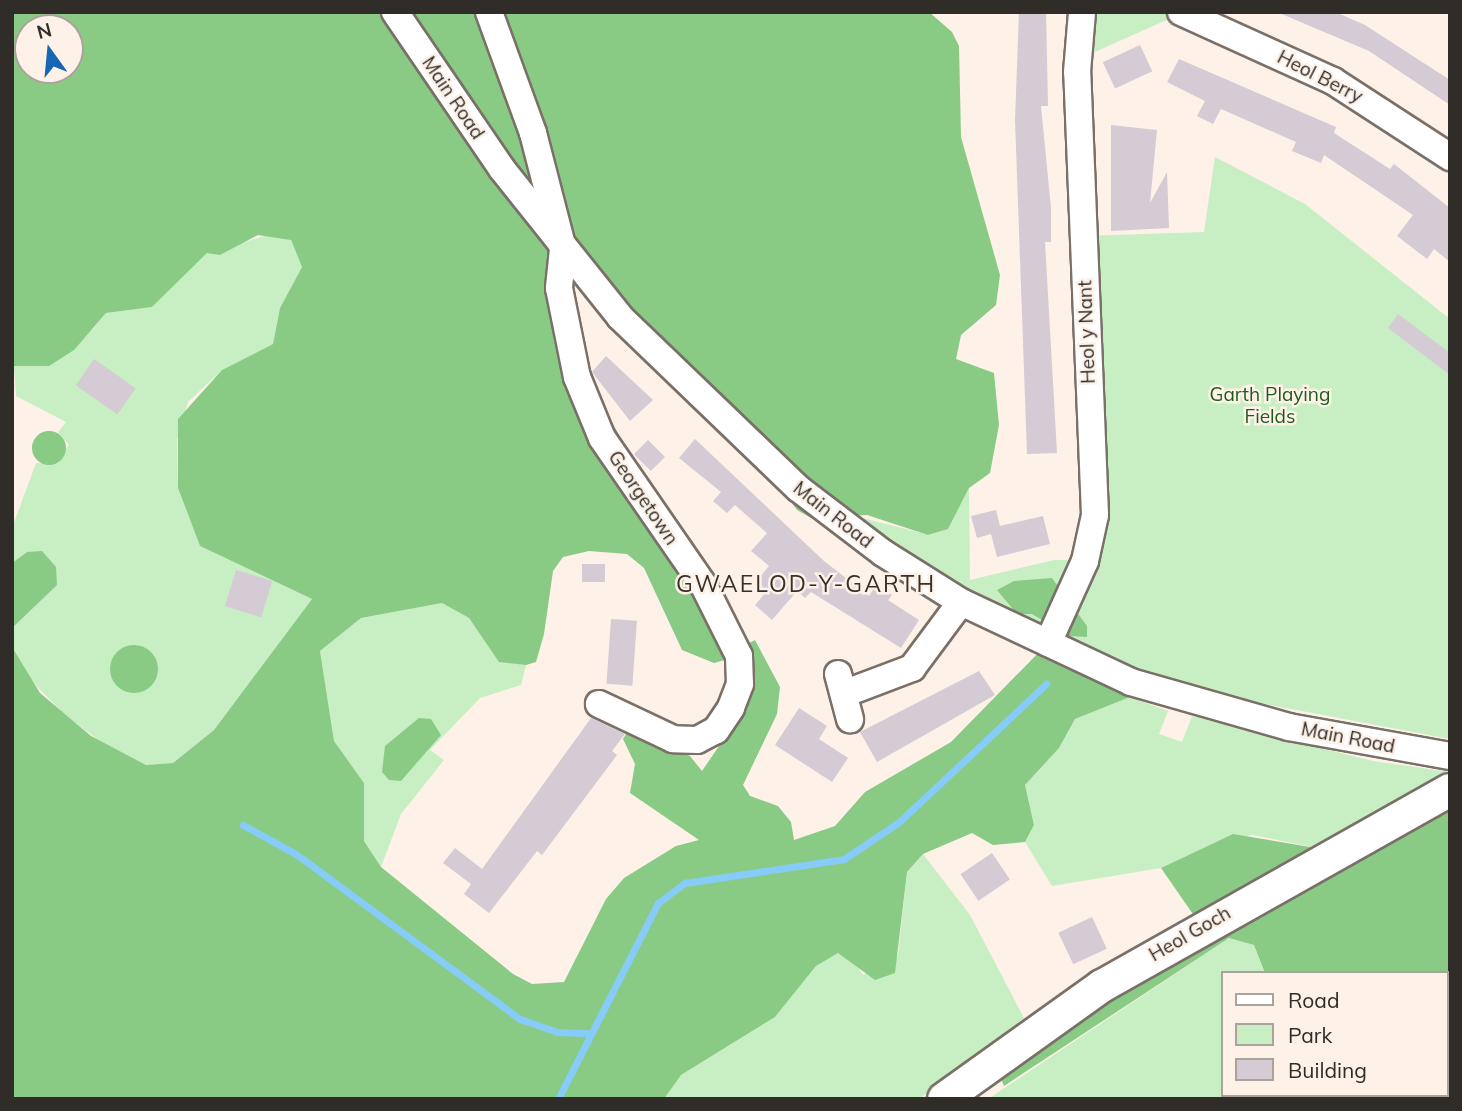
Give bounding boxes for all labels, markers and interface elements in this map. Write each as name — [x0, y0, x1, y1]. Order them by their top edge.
north arrow — [14, 14, 84, 84]
text: N — [34, 17, 54, 44]
street label: Heol Berry — [1273, 46, 1367, 108]
street label: Main Road — [417, 52, 489, 144]
street label: Heol y Nant — [1074, 280, 1100, 384]
park label: Garth Playing Fields — [1210, 384, 1330, 428]
street label: Georgetown — [603, 447, 683, 549]
street label: Main Road — [789, 477, 877, 553]
district label: GWAELOD-Y-GARTH — [678, 570, 934, 598]
street label: Main Road — [1299, 718, 1397, 758]
street label: Heol Goch — [1145, 902, 1235, 966]
legend — [1220, 971, 1448, 1097]
text: Road — [1288, 987, 1339, 1013]
text: Park — [1288, 1022, 1332, 1048]
text: Building — [1288, 1057, 1367, 1083]

